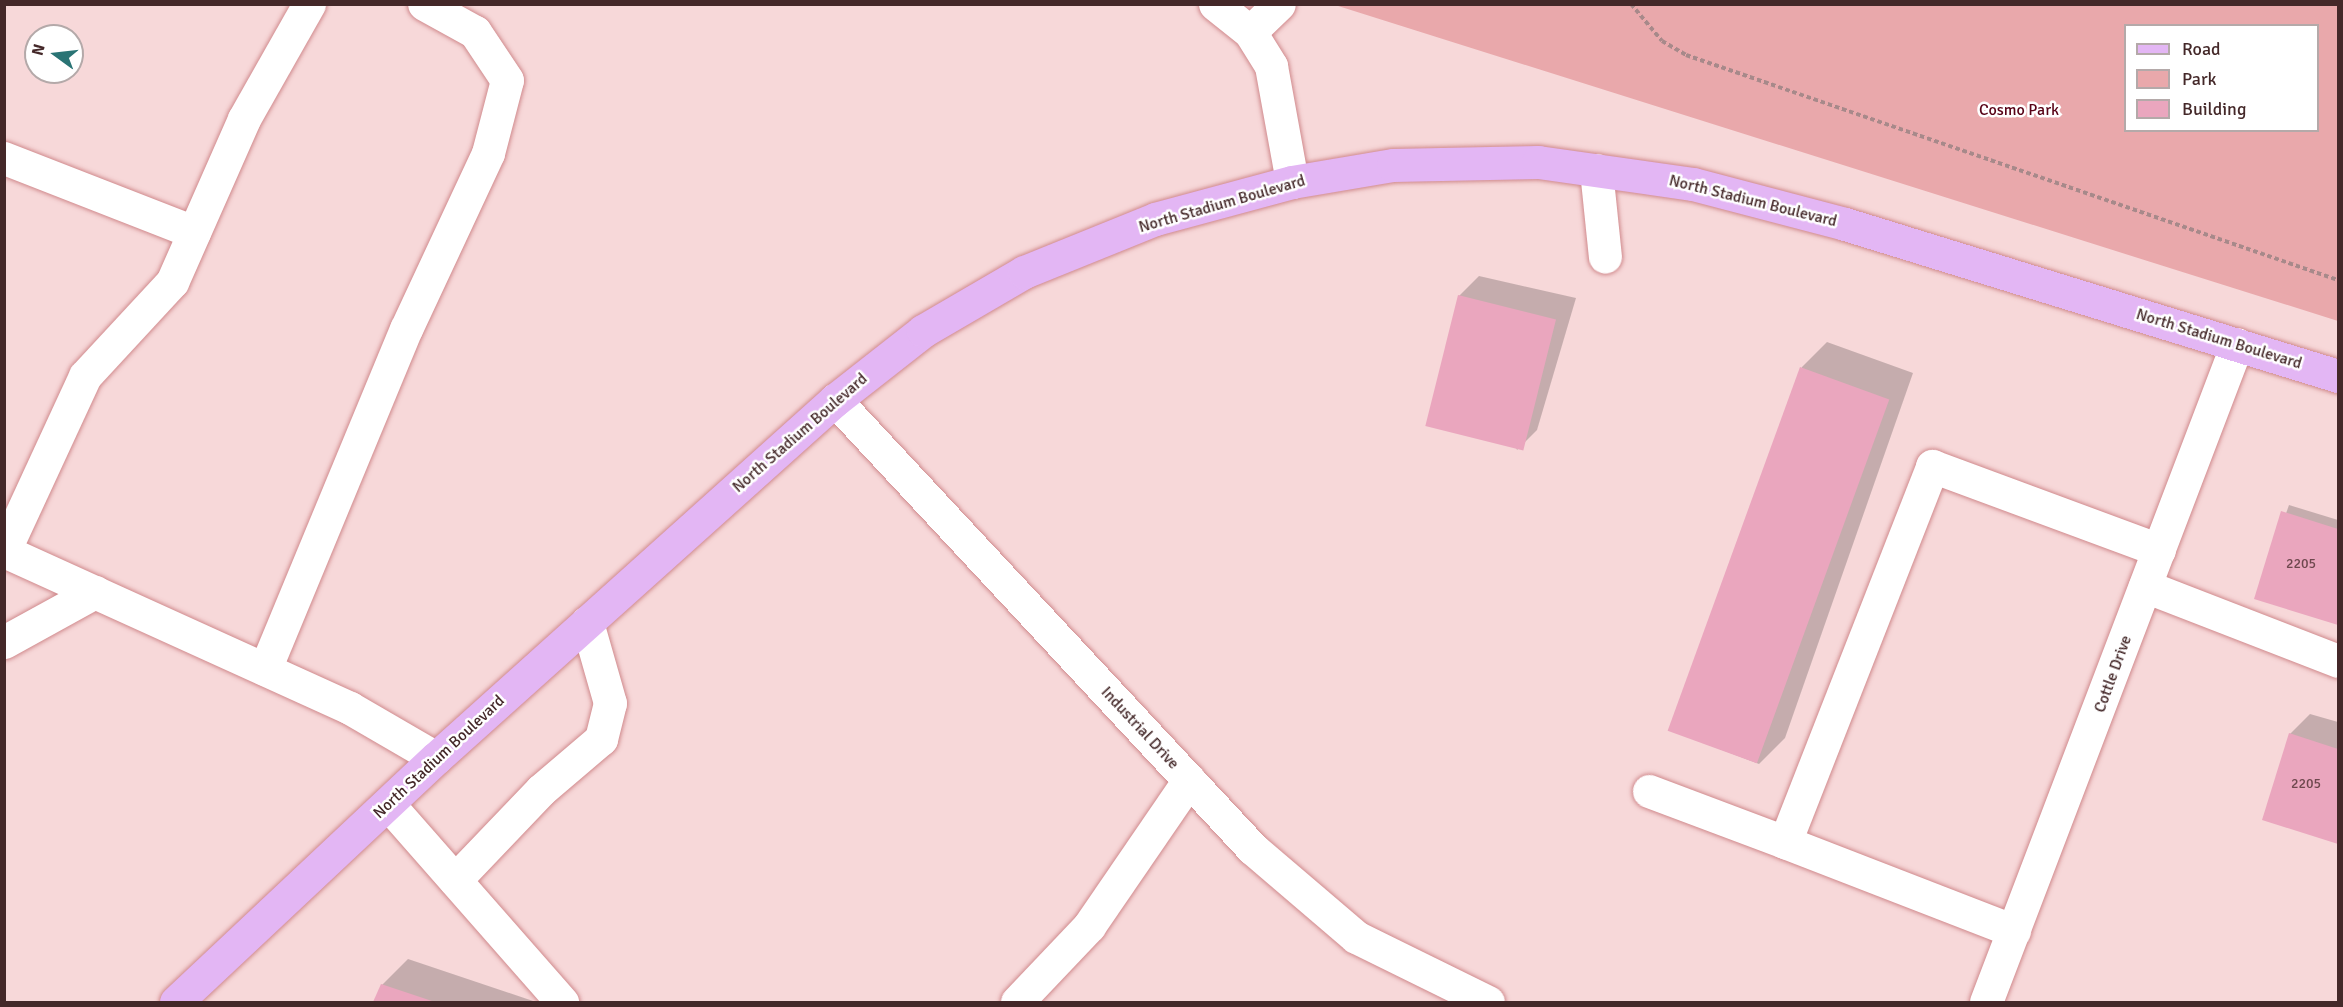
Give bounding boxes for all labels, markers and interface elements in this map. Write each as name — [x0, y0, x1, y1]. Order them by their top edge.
north arrow — [24, 24, 84, 84]
legend — [2124, 24, 2319, 132]
text: Road — [2182, 38, 2221, 60]
text: N — [27, 42, 50, 58]
text: Park — [2182, 68, 2217, 90]
text: Building — [2182, 98, 2246, 120]
park label: Cosmo Park — [1979, 100, 2059, 120]
street label: North Stadium Boulevard — [1137, 171, 1307, 237]
street label: North Stadium Boulevard — [1667, 171, 1839, 231]
street label: North Stadium Boulevard — [2134, 305, 2304, 373]
street label: North Stadium Boulevard — [729, 369, 871, 497]
house number: 2205 — [2286, 556, 2316, 572]
street label: Cottle Drive — [2090, 633, 2136, 715]
street label: Industrial Drive — [1097, 683, 1183, 773]
street label: North Stadium Boulevard — [369, 691, 509, 823]
house number: 2205 — [2291, 776, 2321, 792]

